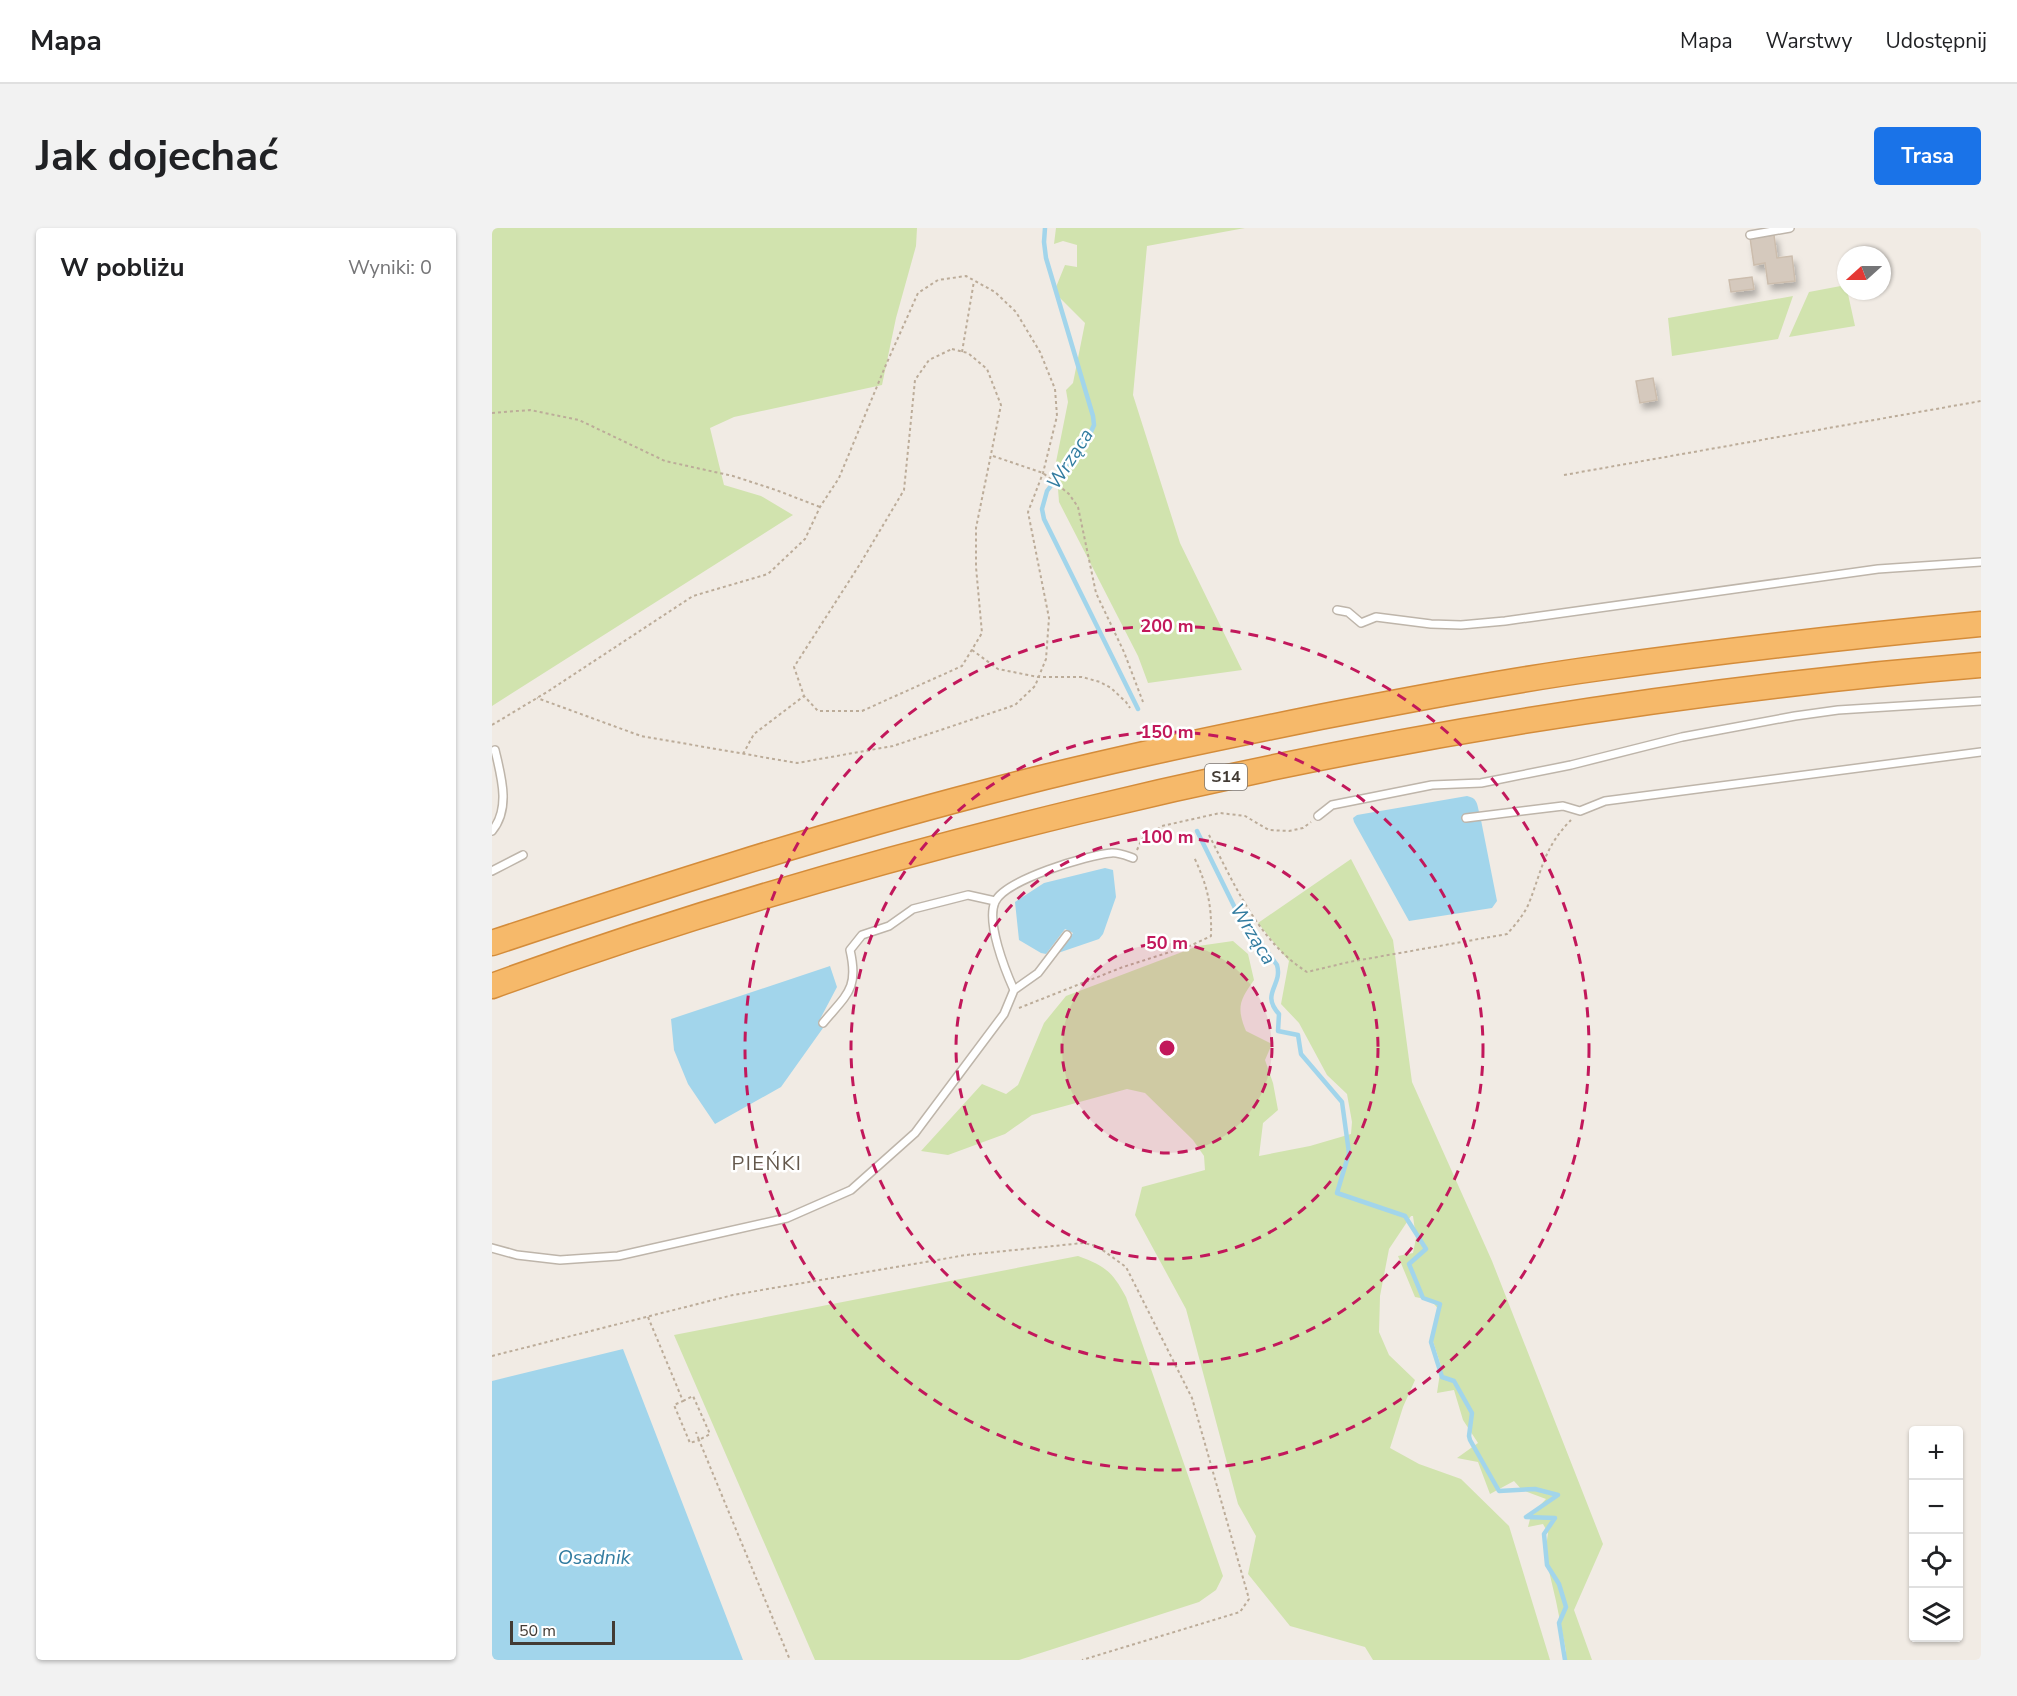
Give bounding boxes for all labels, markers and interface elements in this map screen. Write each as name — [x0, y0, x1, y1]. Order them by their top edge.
text: Mapa — [30, 22, 102, 60]
text: Mapa — [1680, 27, 1733, 55]
text: Warstwy — [1766, 27, 1852, 55]
text: Udostępnij — [1885, 27, 1987, 55]
button: Trasa — [1874, 127, 1981, 185]
text: Jak dojechać — [36, 128, 278, 185]
north arrow — [1837, 246, 1891, 300]
text: W pobliżu — [60, 250, 184, 285]
text: Wyniki: 0 — [348, 254, 432, 281]
water label: Wrząca — [1040, 423, 1100, 495]
text: 200 m — [1140, 614, 1194, 638]
text: 150 m — [1140, 720, 1194, 744]
road number: S14 — [1205, 764, 1247, 790]
text: 100 m — [1140, 825, 1194, 849]
water label: Wrząca — [1224, 898, 1282, 970]
text: 50 m — [1146, 931, 1188, 955]
centre of rings — [1157, 1038, 1177, 1058]
district label: PIEŃKI — [732, 1150, 802, 1177]
map controls — [1909, 1426, 1963, 1642]
button: + — [1909, 1426, 1963, 1480]
button: − — [1909, 1480, 1963, 1534]
button: locate — [1909, 1534, 1963, 1588]
water label: Osadnik — [557, 1544, 632, 1571]
button: layers — [1909, 1588, 1963, 1642]
scale bar — [510, 1618, 615, 1646]
text: 50 m — [519, 1620, 556, 1642]

